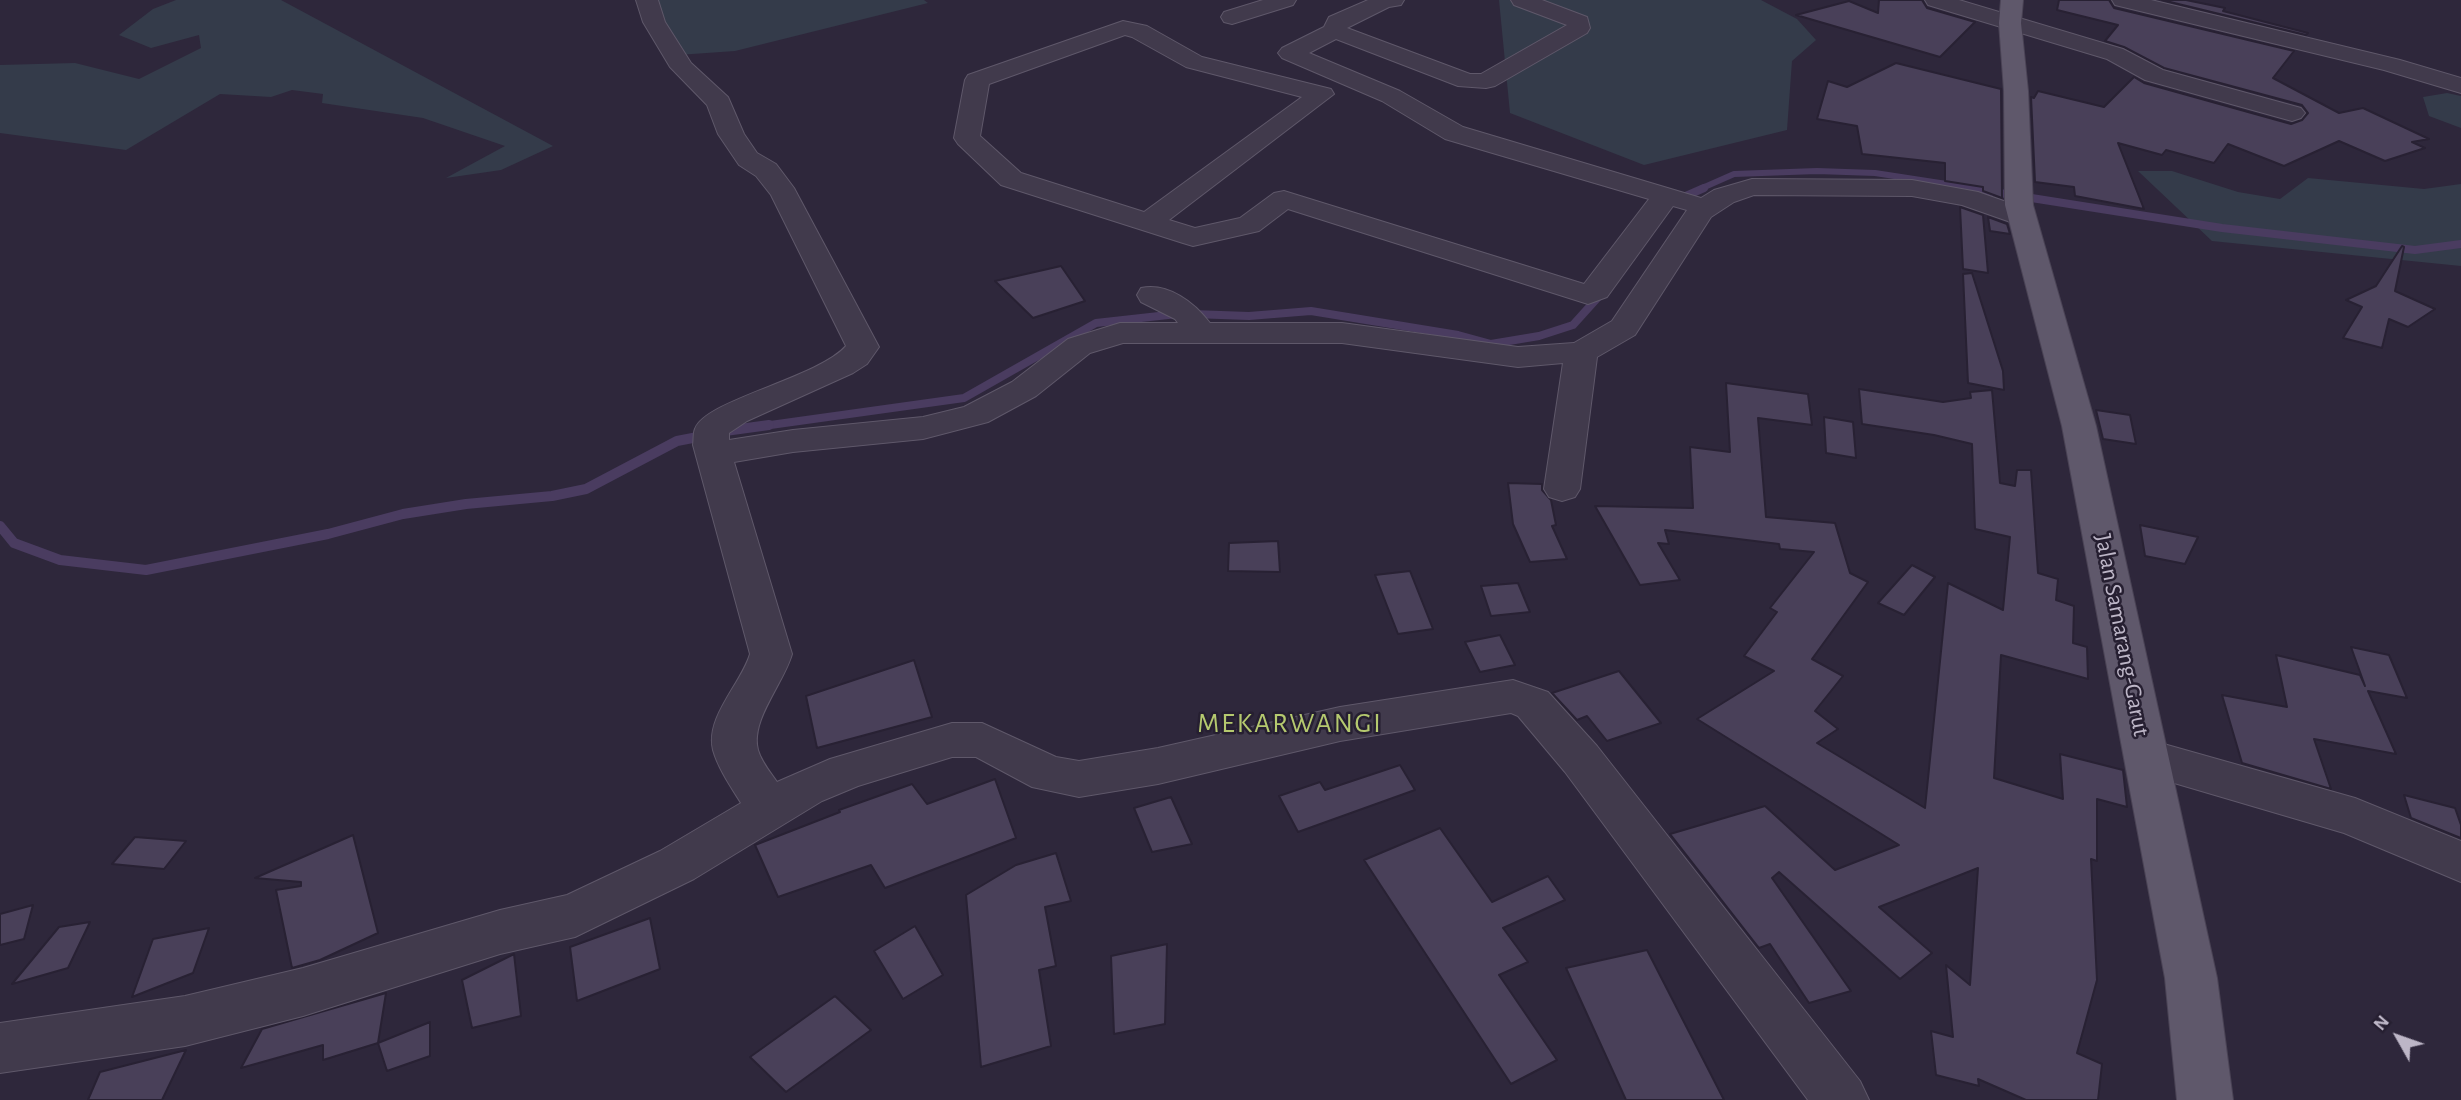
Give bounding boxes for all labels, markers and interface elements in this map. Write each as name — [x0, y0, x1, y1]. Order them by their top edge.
street label: Jalan Samarang-Garut — [2088, 531, 2156, 739]
district label: MEKARWANGI — [1199, 707, 1381, 741]
north arrow — [2363, 1002, 2433, 1072]
text: N — [2370, 1012, 2393, 1034]

